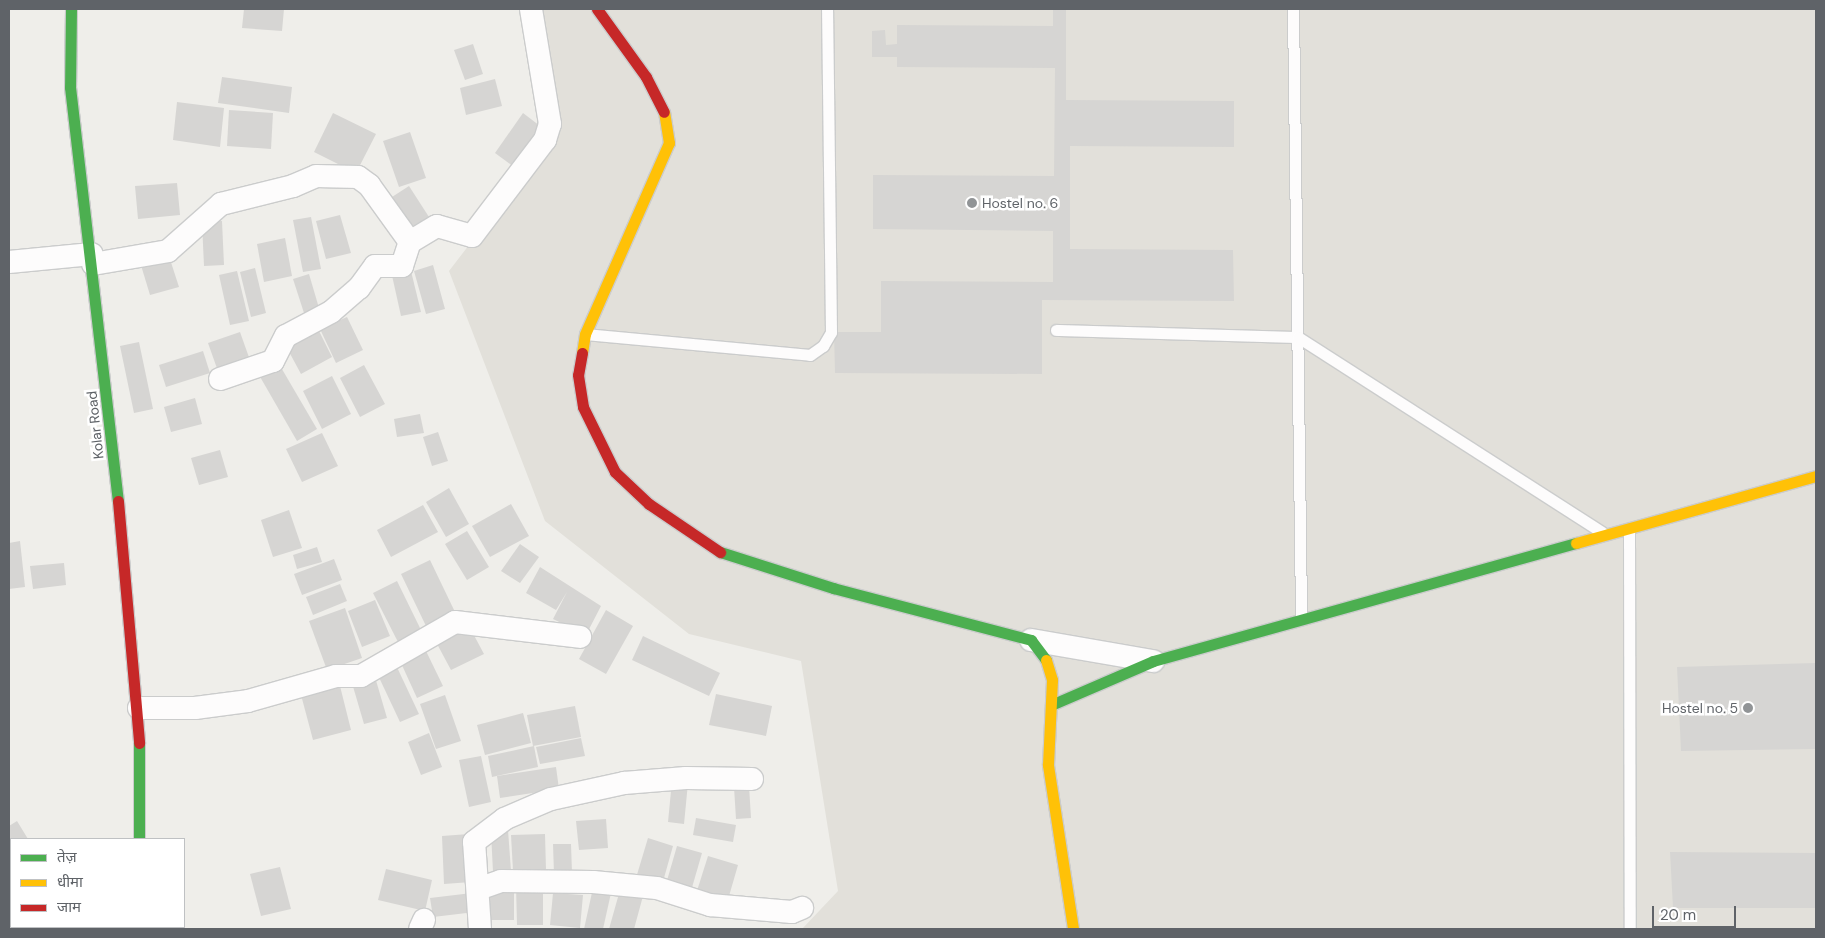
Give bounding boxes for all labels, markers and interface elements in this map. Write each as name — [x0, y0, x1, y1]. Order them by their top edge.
place label: Hostel no. 6 — [982, 195, 1058, 211]
marker: Hostel no. 6 — [966, 197, 978, 209]
street label: Kolar Road — [83, 390, 107, 460]
place label: Hostel no. 5 — [1662, 700, 1738, 716]
marker: Hostel no. 5 — [1742, 702, 1754, 714]
legend — [10, 838, 185, 928]
text: तेज़ — [57, 847, 77, 867]
text: धीमा — [57, 872, 83, 892]
scale bar — [1655, 896, 1739, 928]
text: जाम — [57, 897, 81, 917]
text: 20 m — [1660, 905, 1696, 925]

